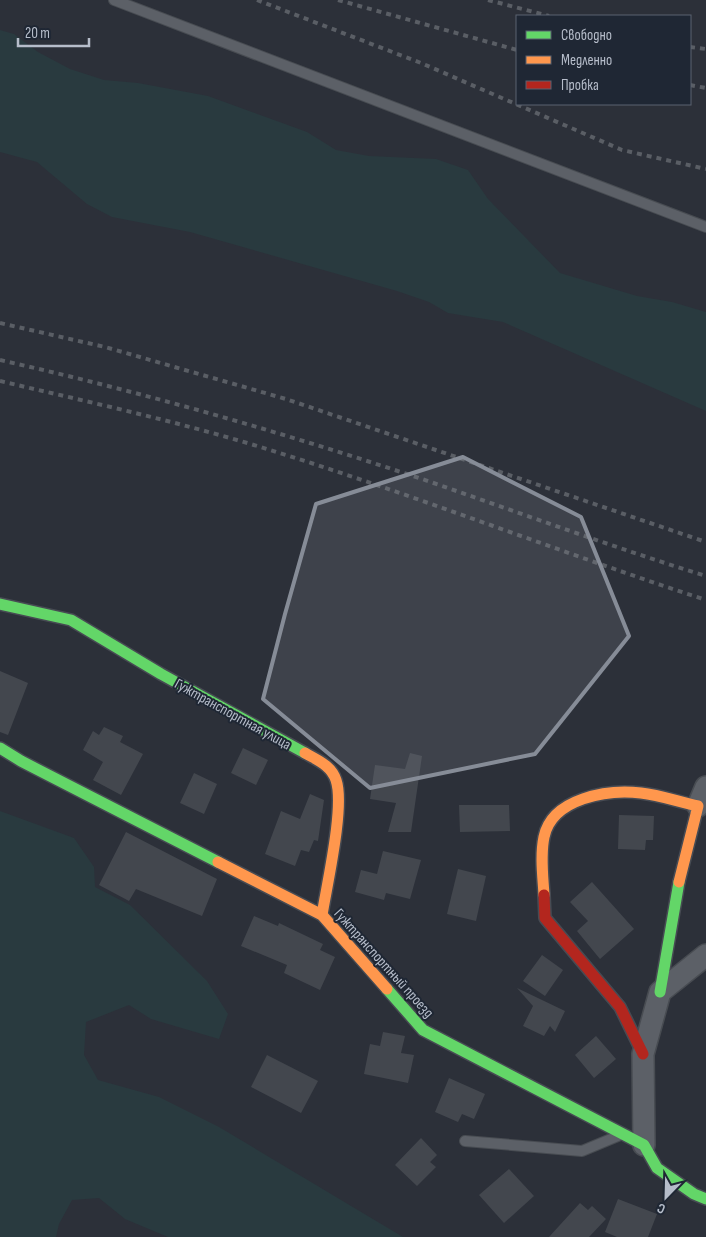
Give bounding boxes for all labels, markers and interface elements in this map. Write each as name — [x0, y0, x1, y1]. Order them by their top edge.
scale bar — [18, 15, 89, 47]
legend — [516, 15, 691, 105]
text: 20 m — [25, 24, 50, 43]
text: Свободно — [561, 26, 612, 45]
text: Медленно — [561, 51, 612, 70]
text: Пробка — [561, 76, 599, 95]
street label: Гужтранспортная улица — [171, 675, 295, 754]
street label: Гужтранспортный проезд — [329, 905, 438, 1022]
north arrow — [641, 1172, 691, 1222]
text: С — [654, 1199, 668, 1218]

